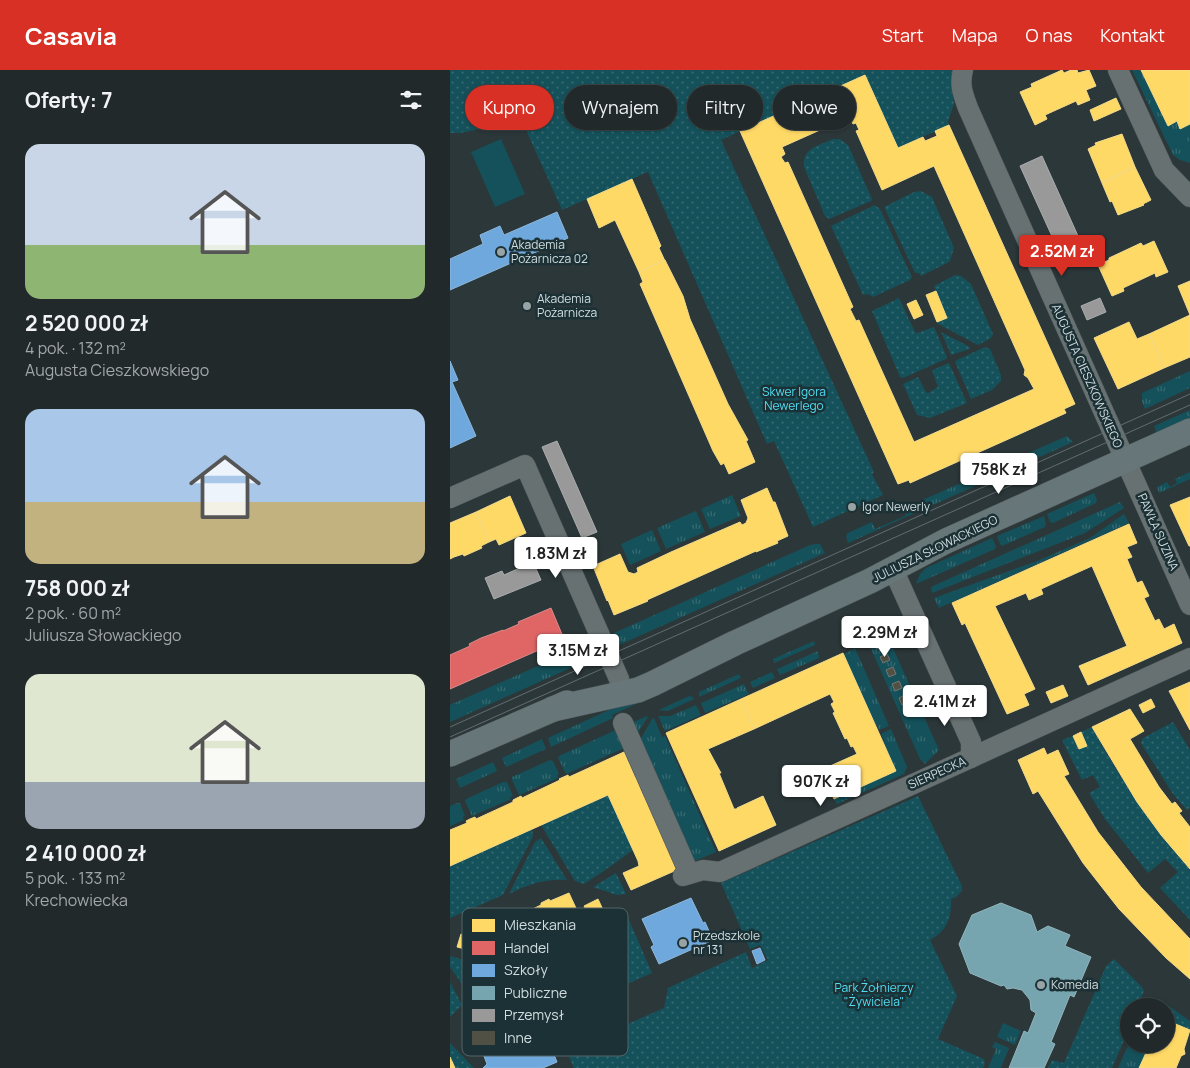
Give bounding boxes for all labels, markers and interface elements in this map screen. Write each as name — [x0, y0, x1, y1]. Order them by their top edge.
text: Casavia — [25, 19, 117, 52]
text: Start — [882, 23, 924, 47]
text: Mapa — [952, 23, 998, 47]
text: O nas — [1026, 23, 1072, 47]
text: Kontakt — [1100, 23, 1165, 47]
chip: Kupno — [465, 85, 554, 130]
chip: Wynajem — [564, 85, 677, 130]
chip: Filtry — [687, 85, 763, 130]
chip: Nowe — [773, 85, 856, 130]
text: Oferty: 7 — [25, 86, 112, 114]
icon: filters — [397, 86, 425, 114]
icon: home — [180, 177, 270, 267]
pin: 2.52M zł — [1010, 234, 1114, 277]
place label: Akademia Pożarnicza 02 — [511, 236, 588, 267]
text: 2.52M zł — [1030, 240, 1094, 262]
marker: Akademia Pożarnicza 02 — [495, 246, 507, 258]
place label: Akademia Pożarnicza — [537, 290, 597, 321]
marker: Akademia Pożarnicza — [521, 300, 533, 312]
street label: AUGUSTA CIESZKOWSKIEGO — [1048, 301, 1127, 451]
text: 2 520 000 zł — [25, 309, 148, 337]
text: 4 pok. · 132 m² — [25, 337, 126, 359]
text: Augusta Cieszkowskiego — [25, 359, 209, 381]
park label: Skwer Igora Newerlego — [762, 383, 826, 414]
icon: home — [180, 442, 270, 532]
pin: 758K zł — [953, 452, 1045, 495]
text: 758K zł — [971, 458, 1027, 480]
street label: PAWŁA SUZINA — [1134, 491, 1183, 573]
place label: Igor Newerly — [862, 498, 931, 515]
marker: Igor Newerly — [846, 501, 858, 513]
street label: JULIUSZA SŁOWACKIEGO — [869, 511, 1000, 586]
pin: 1.83M zł — [504, 536, 608, 579]
text: 1.83M zł — [525, 542, 587, 564]
text: 758 000 zł — [25, 574, 130, 602]
text: 2 pok. · 60 m² — [25, 602, 121, 624]
pin: 2.29M zł — [833, 616, 937, 658]
text: 2.29M zł — [852, 621, 918, 643]
text: Juliusza Słowackiego — [25, 624, 182, 646]
pin: 3.15M zł — [526, 634, 630, 676]
text: 3.15M zł — [548, 639, 608, 661]
pin: 2.41M zł — [893, 684, 997, 727]
text: 2.41M zł — [914, 690, 976, 712]
icon: home — [180, 707, 270, 797]
street label: SIERPECKA — [905, 752, 969, 793]
pin: 907K zł — [775, 764, 867, 807]
text: 907K zł — [793, 770, 849, 792]
text: 2 410 000 zł — [25, 839, 146, 867]
text: 5 pok. · 133 m² — [25, 867, 126, 889]
text: Krechowiecka — [25, 889, 128, 911]
legend — [462, 908, 628, 1056]
text: Mieszkania — [504, 915, 576, 934]
place label: Przedszkole nr 131 — [693, 927, 760, 958]
marker: Przedszkole nr 131 — [677, 937, 689, 949]
text: Handel — [504, 938, 549, 957]
text: Szkoły — [504, 960, 548, 979]
place label: Komedia — [1051, 976, 1098, 993]
park label: Park Żołnierzy "Żywiciela" — [834, 979, 914, 1010]
marker: Komedia — [1035, 979, 1047, 991]
text: Publiczne — [504, 983, 567, 1002]
map controls — [1120, 998, 1175, 1053]
button: locate — [1120, 998, 1175, 1053]
text: Przemysł — [504, 1005, 564, 1024]
text: Inne — [504, 1028, 532, 1047]

